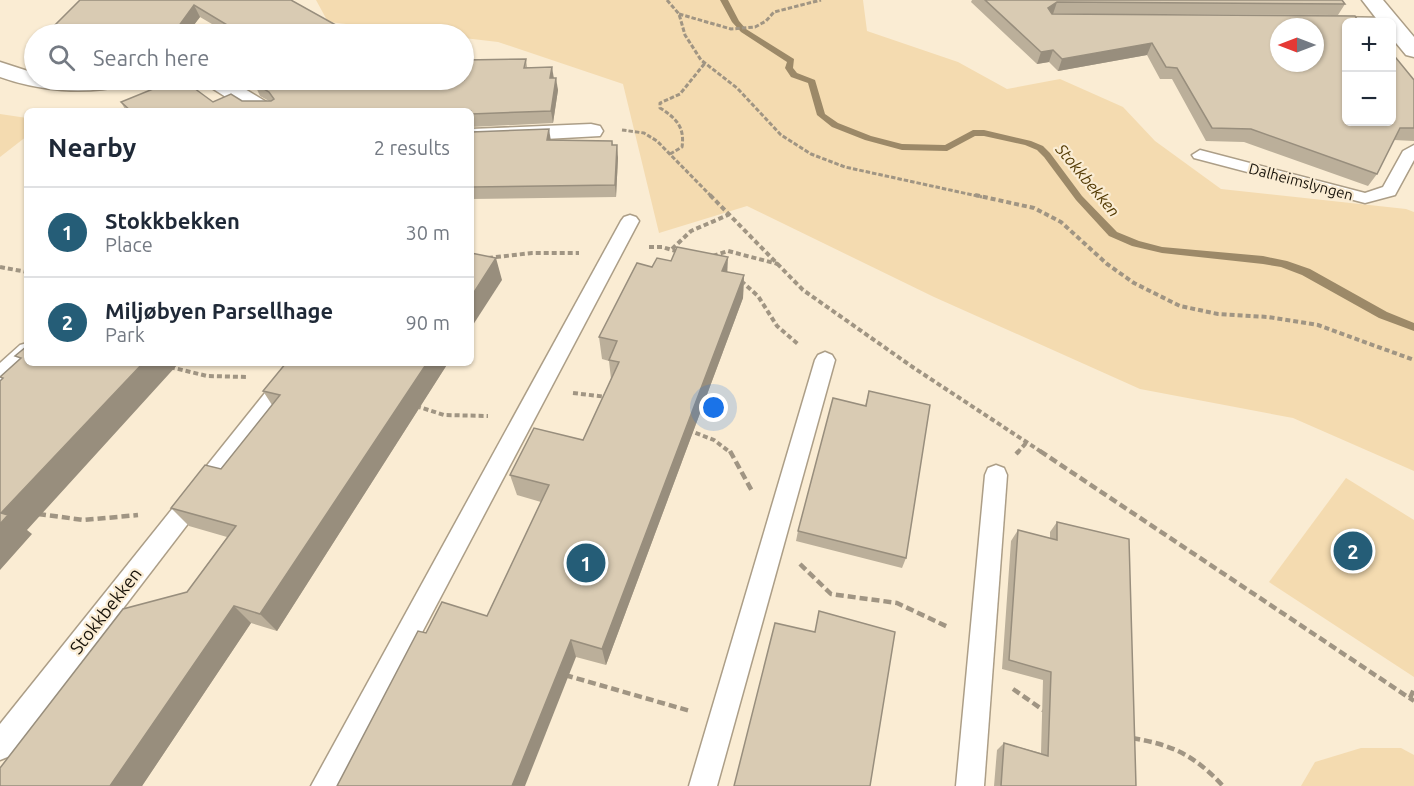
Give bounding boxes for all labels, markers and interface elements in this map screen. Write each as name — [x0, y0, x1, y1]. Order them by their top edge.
north arrow — [1270, 18, 1324, 72]
map controls — [1342, 18, 1396, 126]
button: + — [1342, 18, 1396, 72]
search box — [24, 24, 474, 90]
icon: search — [45, 41, 78, 74]
text: Search here — [93, 45, 209, 70]
button: − — [1342, 72, 1396, 126]
text: Nearby — [48, 133, 136, 162]
text: 2 results — [374, 136, 450, 159]
water label: Stokkbekken — [1052, 139, 1124, 220]
street label: Dalheimslyngen — [1247, 159, 1355, 204]
text: Stokkbekken — [105, 208, 240, 233]
text: 1 — [62, 221, 73, 244]
text: 30 m — [406, 221, 450, 244]
text: Place — [105, 233, 153, 256]
text: Miljøbyen Parsellhage — [105, 298, 333, 323]
text: 2 — [62, 311, 73, 334]
text: 90 m — [406, 311, 450, 334]
text: Park — [105, 323, 145, 346]
your location — [699, 393, 728, 422]
pin: 2 — [1334, 528, 1372, 574]
pin: 1 — [566, 540, 606, 586]
street label: Stokkbekken — [65, 563, 145, 657]

